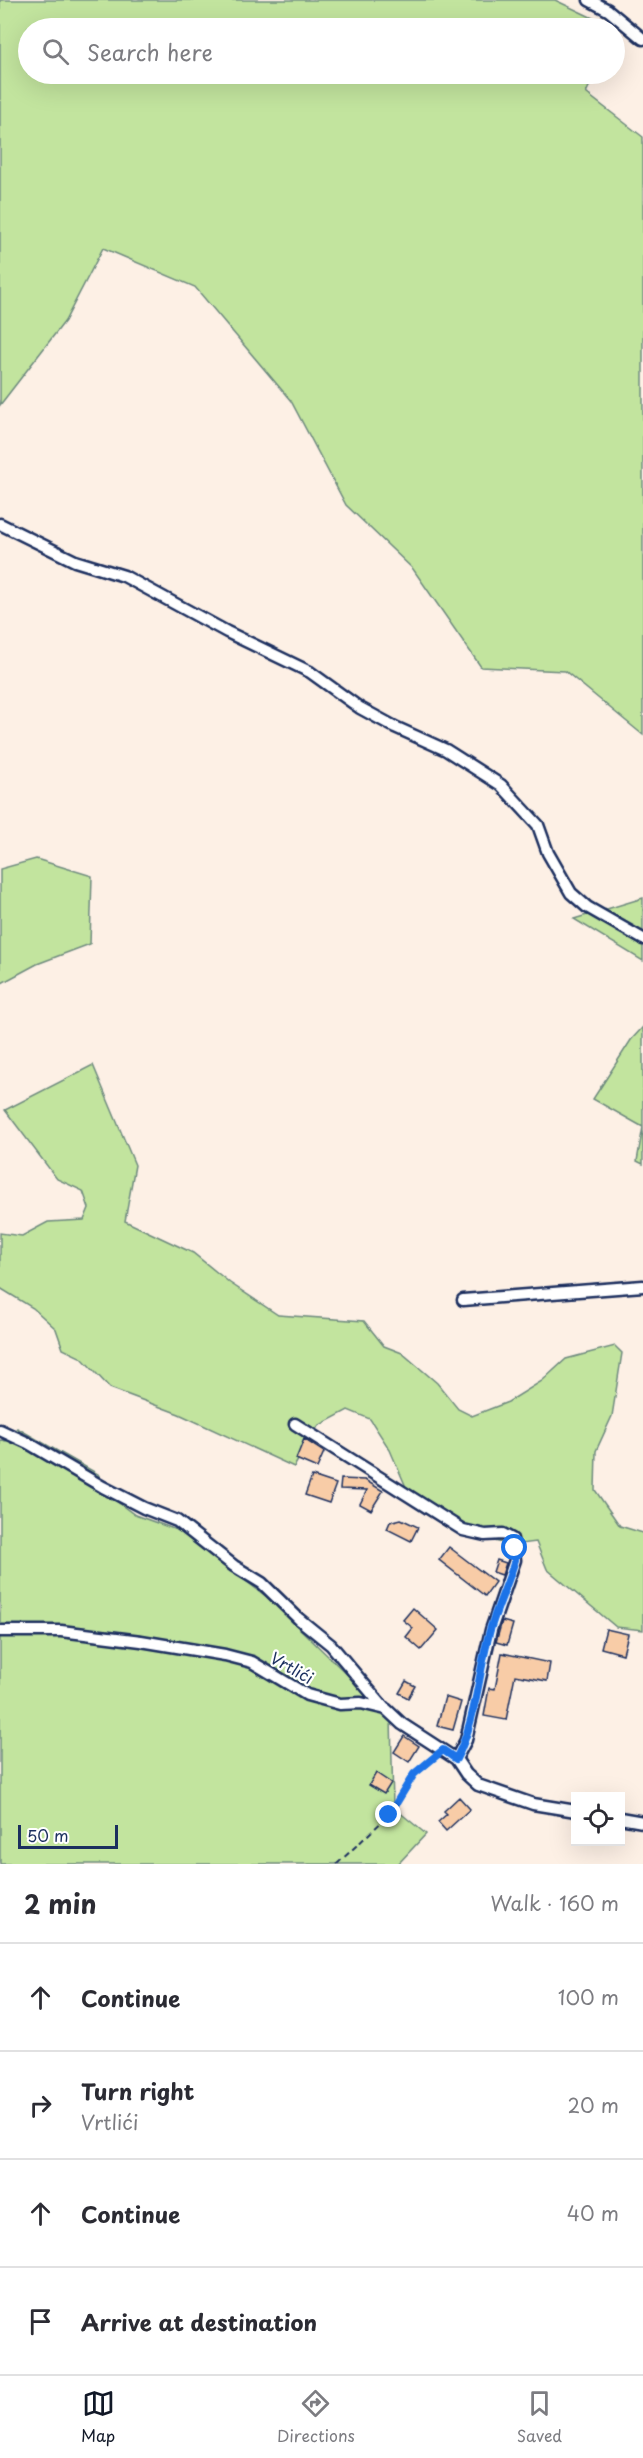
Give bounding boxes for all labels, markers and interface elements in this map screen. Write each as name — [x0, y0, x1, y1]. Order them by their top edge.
search box — [18, 18, 625, 84]
icon: search — [39, 35, 72, 68]
text: Search here — [87, 35, 213, 68]
route start — [501, 1534, 527, 1560]
street label: Vrtlići — [267, 1645, 318, 1689]
map controls — [571, 1792, 625, 1846]
button: locate — [571, 1792, 625, 1846]
route end — [375, 1801, 401, 1827]
scale bar — [18, 1822, 118, 1850]
text: 50 m — [27, 1823, 68, 1847]
text: 2 min — [24, 1884, 97, 1923]
text: Walk · 160 m — [491, 1888, 619, 1918]
icon: ahead — [24, 1981, 57, 2014]
text: Continue — [81, 1981, 180, 2014]
text: 100 m — [558, 1982, 619, 2012]
text: Turn right — [81, 2074, 194, 2107]
icon: right — [24, 2089, 57, 2122]
text: 20 m — [567, 2090, 619, 2120]
text: Vrtlići — [81, 2107, 139, 2137]
icon: ahead — [24, 2197, 57, 2230]
text: Continue — [81, 2197, 180, 2230]
text: 40 m — [567, 2198, 619, 2228]
icon: arrive — [24, 2305, 57, 2338]
text: Arrive at destination — [81, 2305, 317, 2338]
tab: Map — [81, 2387, 115, 2447]
tab: Directions — [277, 2387, 355, 2447]
tab: Saved — [517, 2387, 562, 2447]

